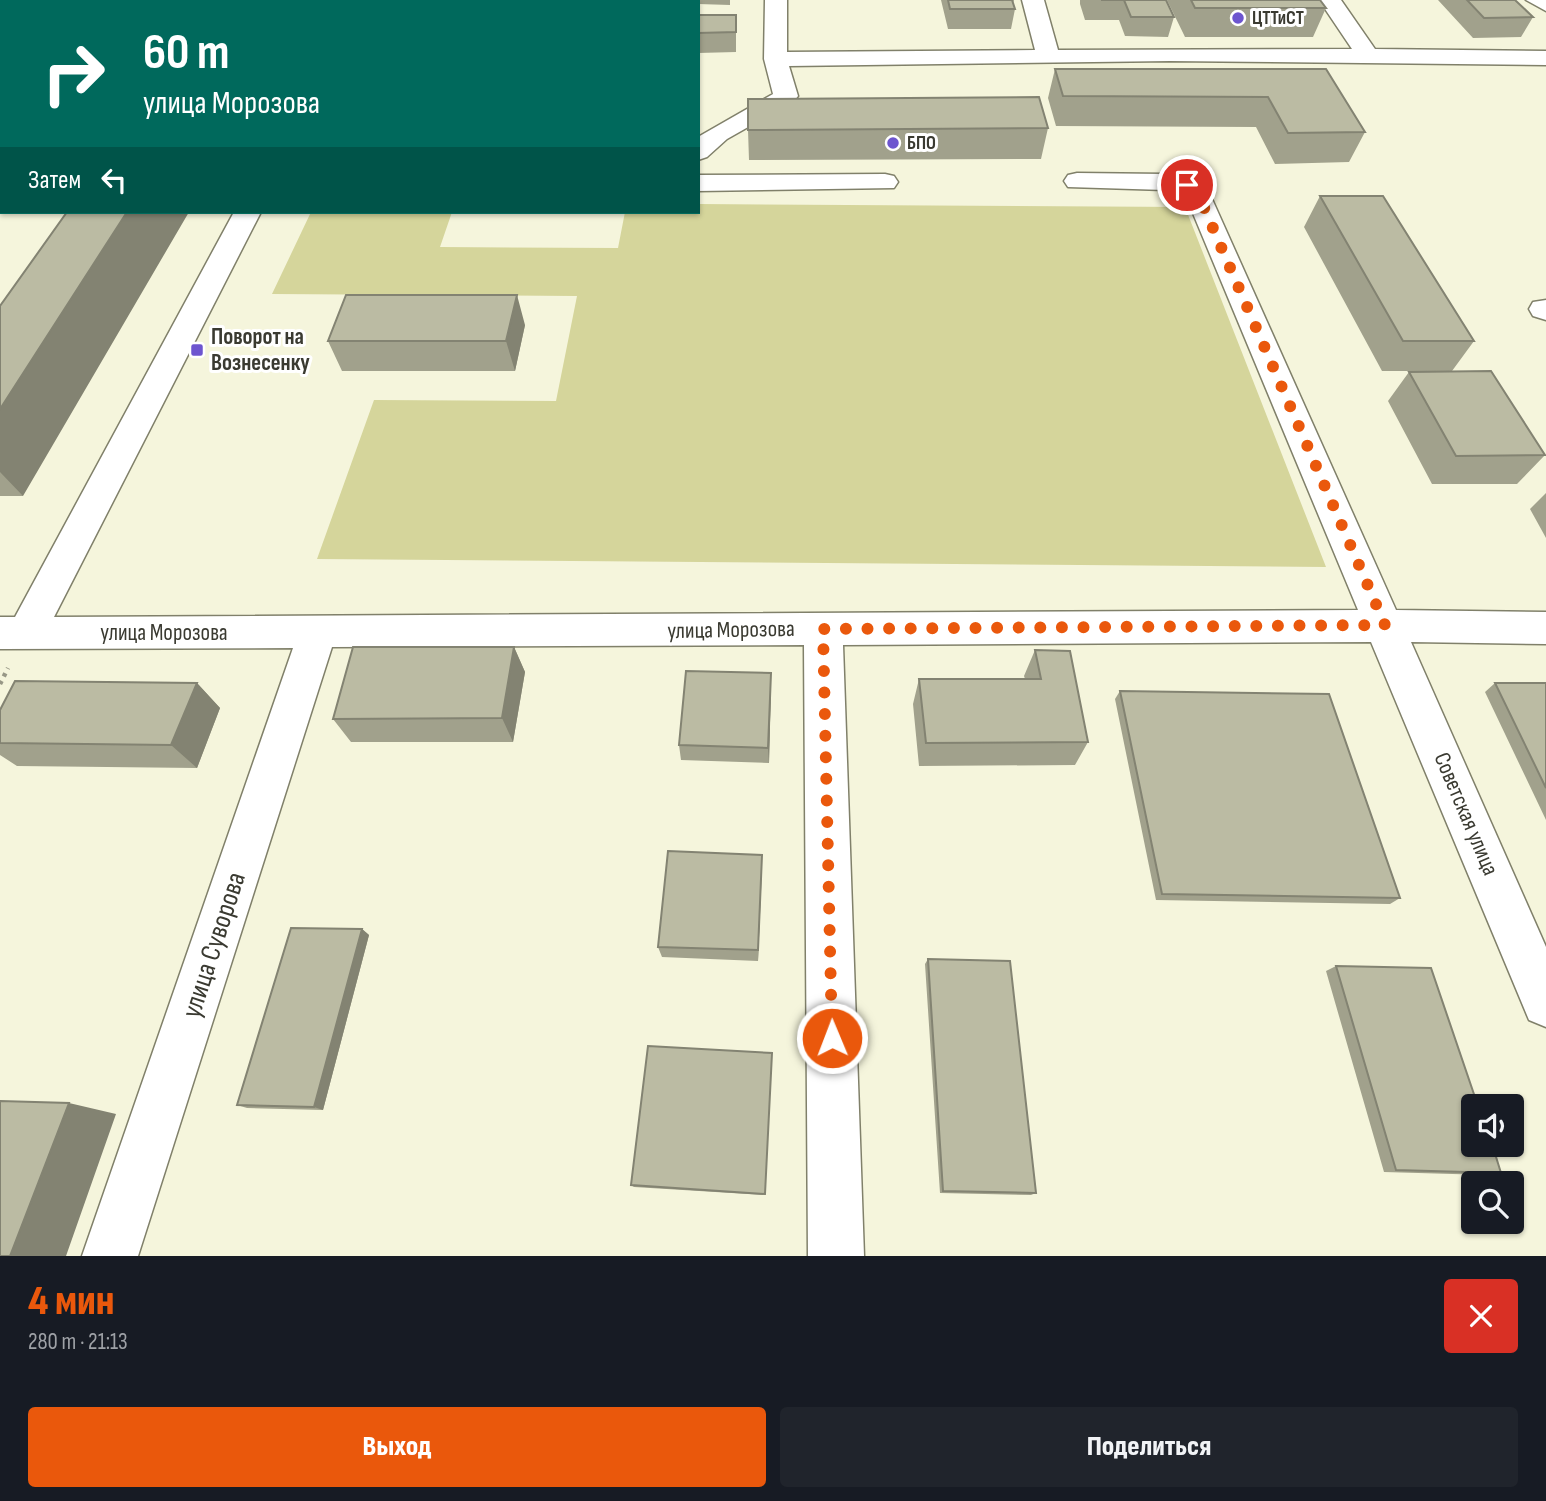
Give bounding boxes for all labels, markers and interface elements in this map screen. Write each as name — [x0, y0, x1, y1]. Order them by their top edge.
place label: ЦТТиСТ — [1252, 7, 1304, 30]
marker: ЦТТиСТ — [1230, 10, 1246, 26]
text: 60 m — [143, 24, 230, 83]
icon: right — [28, 28, 119, 119]
text: улица Морозова — [143, 84, 320, 123]
place label: БПО — [907, 132, 936, 155]
marker: БПО — [885, 135, 901, 151]
pin — [1157, 155, 1217, 215]
icon: left — [95, 161, 133, 199]
text: Затем — [28, 165, 81, 196]
icon: arrive — [1168, 166, 1206, 204]
place label: Поворот на Вознесенку — [211, 323, 310, 377]
marker: Поворот на Вознесенку — [189, 342, 205, 358]
street label: улица Морозова — [667, 615, 795, 645]
street label: улица Морозова — [100, 619, 228, 647]
street label: Советская улица — [1428, 748, 1504, 880]
street label: улица Суворова — [175, 868, 253, 1022]
position arrow — [795, 1001, 869, 1075]
map controls — [1461, 1094, 1524, 1234]
button: sound — [1461, 1094, 1524, 1157]
button: search — [1461, 1171, 1524, 1234]
text: 4 мин — [28, 1276, 115, 1327]
button: close — [1444, 1279, 1518, 1353]
text: 280 m · 21:13 — [28, 1328, 128, 1356]
button: Выход — [28, 1407, 766, 1487]
button: Поделиться — [780, 1407, 1518, 1487]

